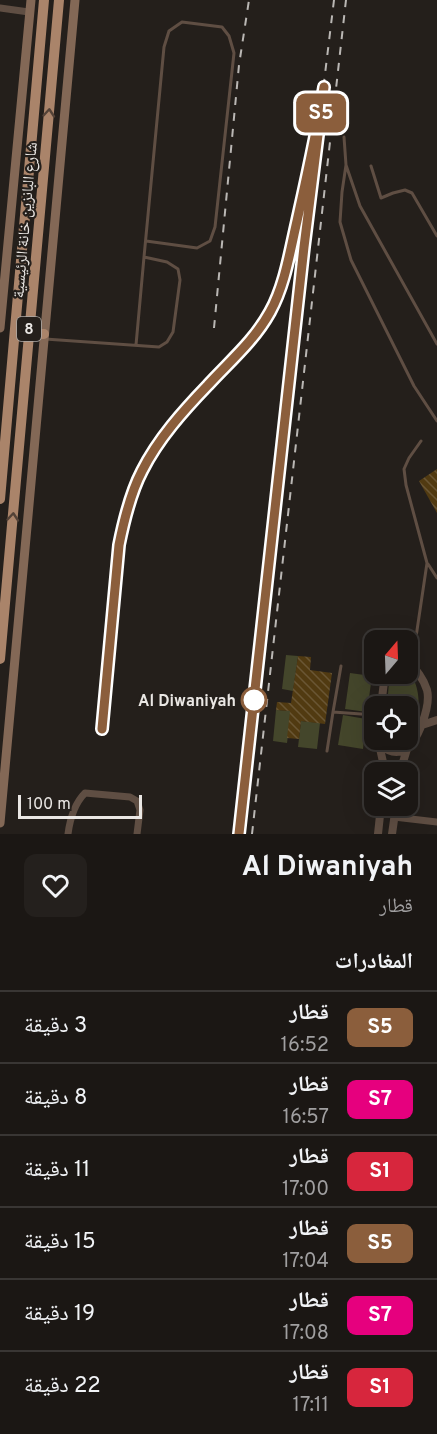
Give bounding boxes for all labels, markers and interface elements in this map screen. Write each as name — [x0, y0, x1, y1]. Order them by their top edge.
line badge: S5 — [294, 94, 348, 132]
text: S5 — [308, 100, 334, 127]
one-way arrow — [42, 109, 55, 118]
street label: شارع البانزين خانة الرئيسية — [9, 141, 43, 299]
road number: 8 — [17, 317, 41, 341]
one-way arrow — [6, 512, 19, 521]
north arrow — [364, 630, 418, 684]
map controls — [364, 630, 418, 816]
marker: Al Diwaniyah — [241, 687, 267, 713]
place label: Al Diwaniyah — [138, 692, 236, 712]
button: locate — [364, 696, 418, 750]
button: layers — [364, 762, 418, 816]
scale bar — [18, 792, 142, 820]
text: 100 m — [27, 795, 71, 815]
text: Al Diwaniyah — [242, 850, 413, 886]
button: heart — [24, 854, 87, 917]
text: قطار — [379, 894, 413, 920]
text: المغادرات — [335, 949, 413, 976]
text: قطار — [289, 1000, 329, 1027]
text: 3 دقيقة — [24, 1013, 87, 1040]
text: S5 — [367, 1014, 393, 1041]
text: 16:52 — [281, 1033, 329, 1059]
text: قطار — [289, 1072, 329, 1099]
text: 8 دقيقة — [24, 1085, 87, 1112]
text: S7 — [368, 1086, 392, 1113]
text: 16:57 — [282, 1105, 329, 1131]
text: قطار — [289, 1144, 329, 1171]
text: 11 دقيقة — [24, 1157, 90, 1184]
text: S1 — [369, 1158, 391, 1185]
text: 17:00 — [282, 1177, 329, 1203]
text: قطار — [289, 1216, 329, 1243]
text: 15 دقيقة — [24, 1229, 96, 1256]
text: S5 — [367, 1230, 393, 1257]
text: 17:04 — [282, 1249, 329, 1275]
text: قطار — [289, 1288, 329, 1315]
text: 19 دقيقة — [24, 1301, 95, 1328]
text: S7 — [368, 1302, 392, 1329]
text: 17:08 — [282, 1321, 329, 1347]
text: قطار — [289, 1360, 329, 1387]
text: 22 دقيقة — [24, 1373, 101, 1400]
text: S1 — [369, 1374, 391, 1401]
text: 17:11 — [293, 1393, 329, 1419]

